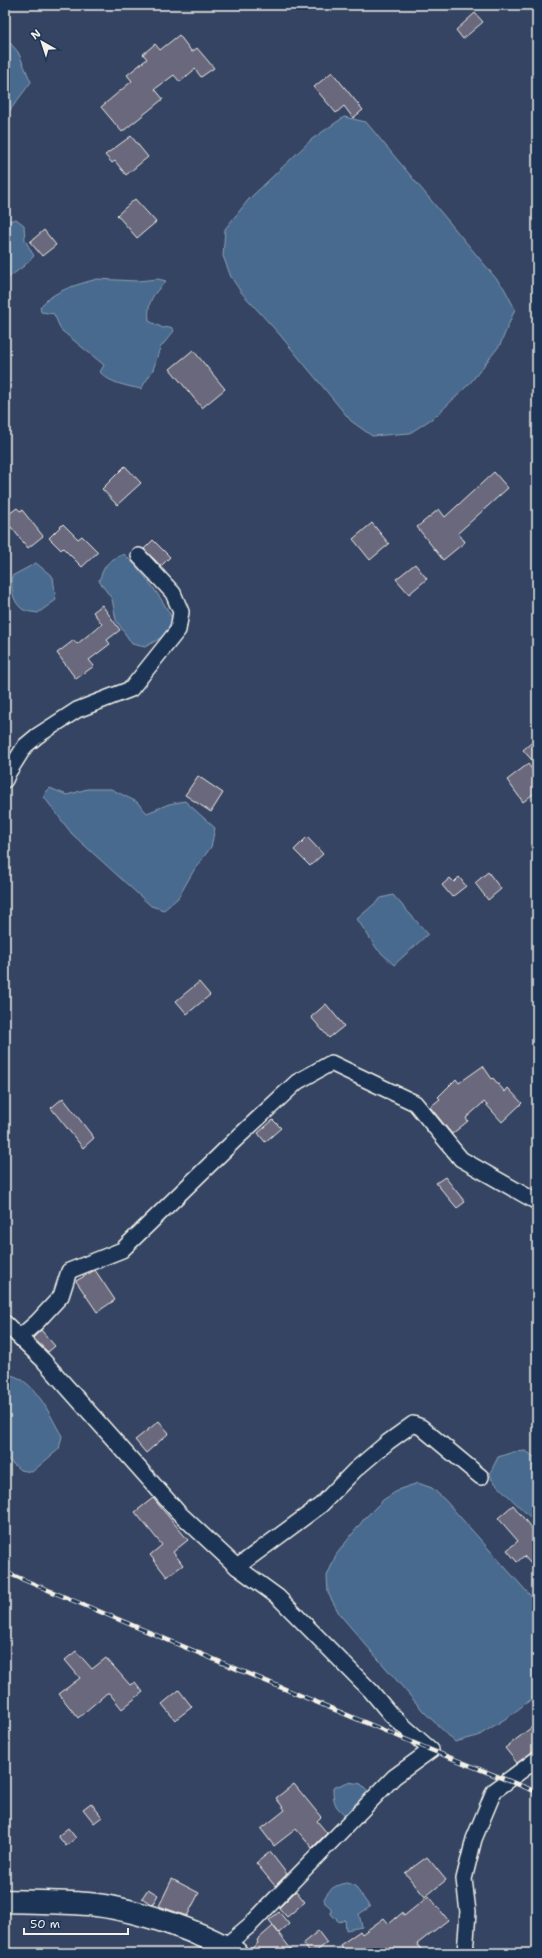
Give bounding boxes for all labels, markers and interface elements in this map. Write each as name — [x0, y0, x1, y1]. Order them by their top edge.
north arrow — [22, 22, 62, 62]
text: N — [28, 26, 44, 43]
scale bar — [24, 1910, 128, 1936]
text: 50 m — [30, 1916, 60, 1932]

